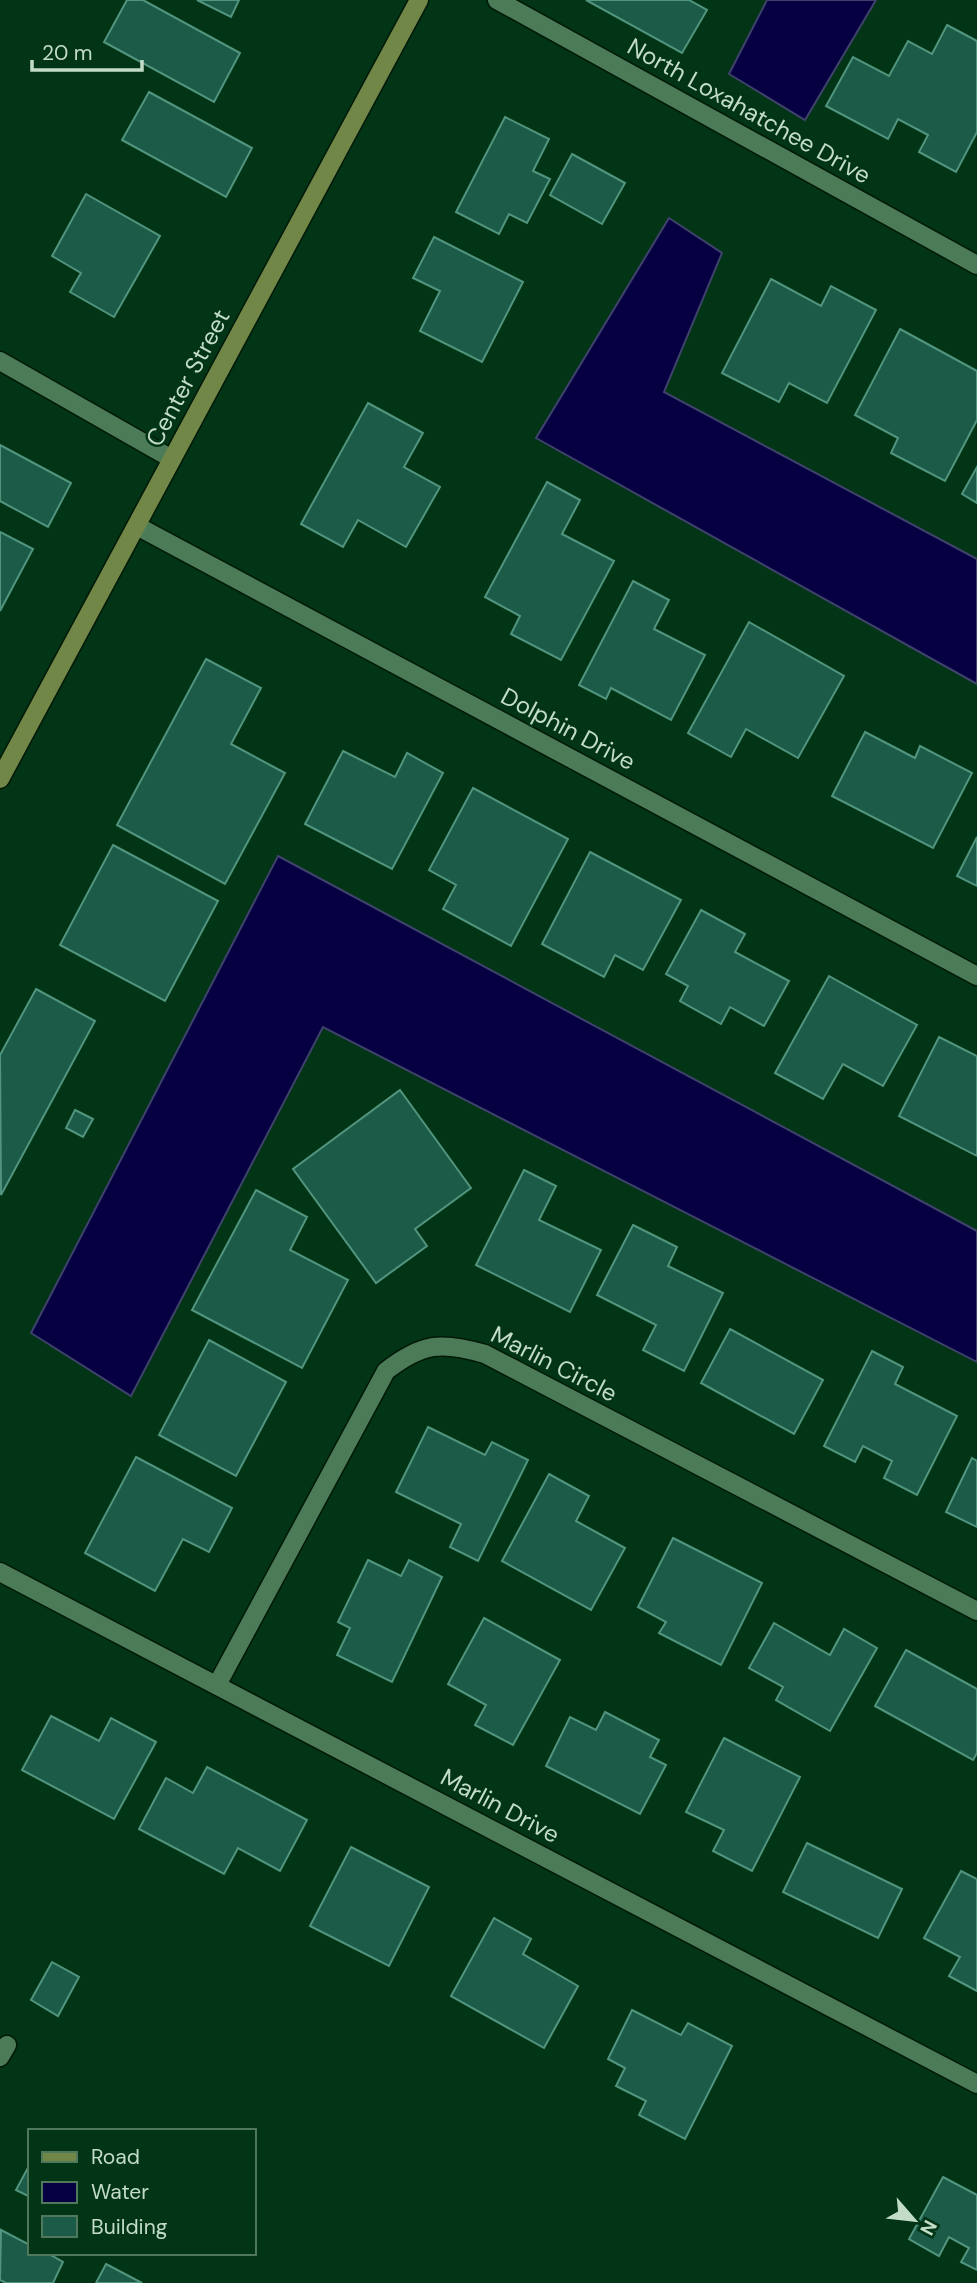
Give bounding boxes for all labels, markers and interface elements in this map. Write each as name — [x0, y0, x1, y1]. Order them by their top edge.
scale bar — [32, 28, 142, 72]
street label: North Loxahatchee Drive — [622, 31, 876, 190]
text: 20 m — [42, 39, 93, 67]
street label: Center Street — [139, 304, 237, 452]
street label: Dolphin Drive — [496, 680, 641, 777]
street label: Marlin Circle — [486, 1319, 623, 1409]
street label: Marlin Drive — [435, 1761, 565, 1850]
legend — [28, 2129, 256, 2255]
text: Road — [91, 2143, 140, 2171]
text: Water — [91, 2178, 149, 2206]
north arrow — [879, 2185, 949, 2255]
text: Building — [91, 2213, 168, 2241]
text: N — [914, 2216, 943, 2240]

